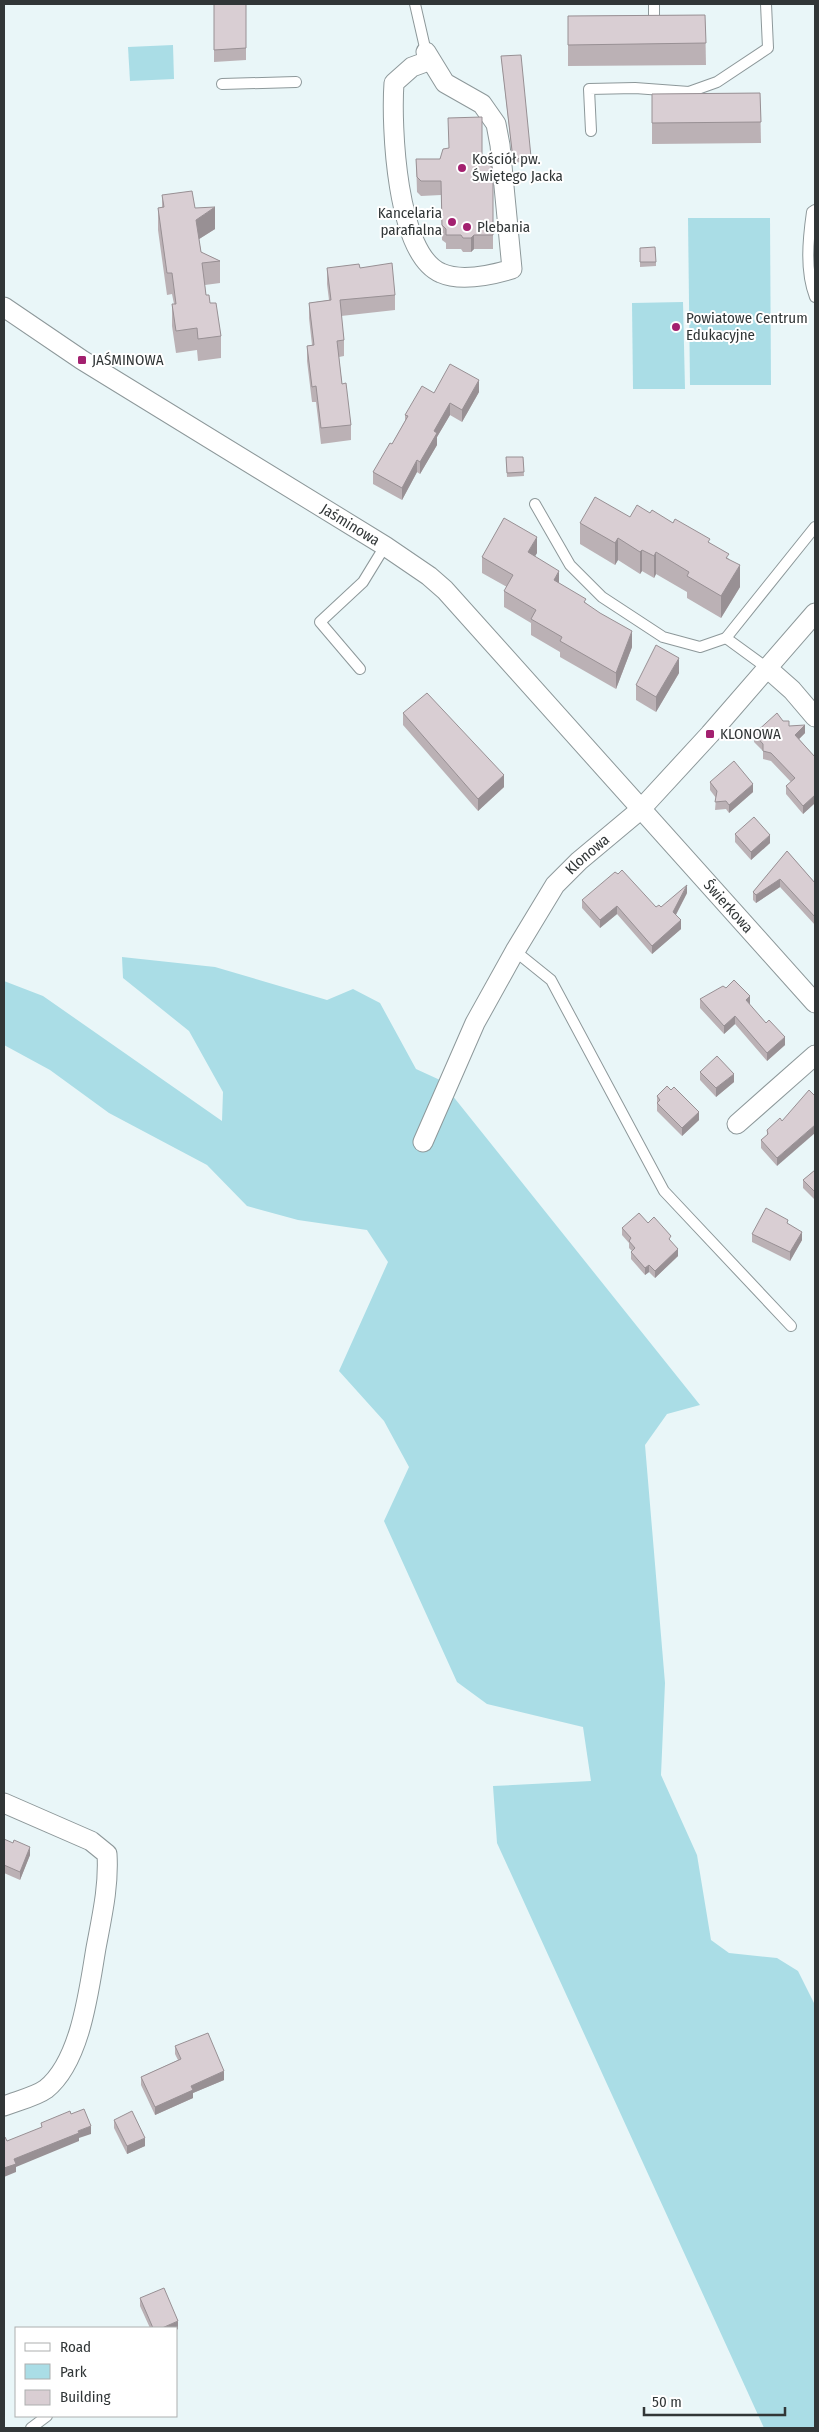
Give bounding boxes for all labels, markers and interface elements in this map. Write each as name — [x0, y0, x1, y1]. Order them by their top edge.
place label: Kościół pw. Świętego Jacka — [472, 150, 563, 185]
marker: Kościół pw. Świętego Jacka — [456, 162, 468, 174]
place label: Kancelaria parafialna — [378, 204, 442, 239]
marker: Kancelaria parafialna — [446, 216, 458, 228]
place label: Plebania — [477, 218, 530, 236]
marker: Plebania — [461, 221, 473, 233]
place label: Powiatowe Centrum Edukacyjne — [686, 309, 808, 344]
marker: Powiatowe Centrum Edukacyjne — [670, 321, 682, 333]
place label: JAŚMINOWA — [92, 351, 164, 369]
marker: JAŚMINOWA — [76, 354, 88, 366]
street label: Jaśminowa — [317, 500, 383, 550]
place label: KLONOWA — [720, 725, 781, 743]
marker: KLONOWA — [704, 728, 716, 740]
street label: Klonowa — [562, 830, 613, 878]
street label: Świerkowa — [700, 876, 757, 937]
legend — [15, 2327, 178, 2417]
text: Road — [60, 2338, 91, 2356]
text: Park — [60, 2363, 87, 2381]
scale bar — [644, 2384, 785, 2416]
text: Building — [60, 2388, 111, 2406]
text: 50 m — [652, 2393, 682, 2411]

